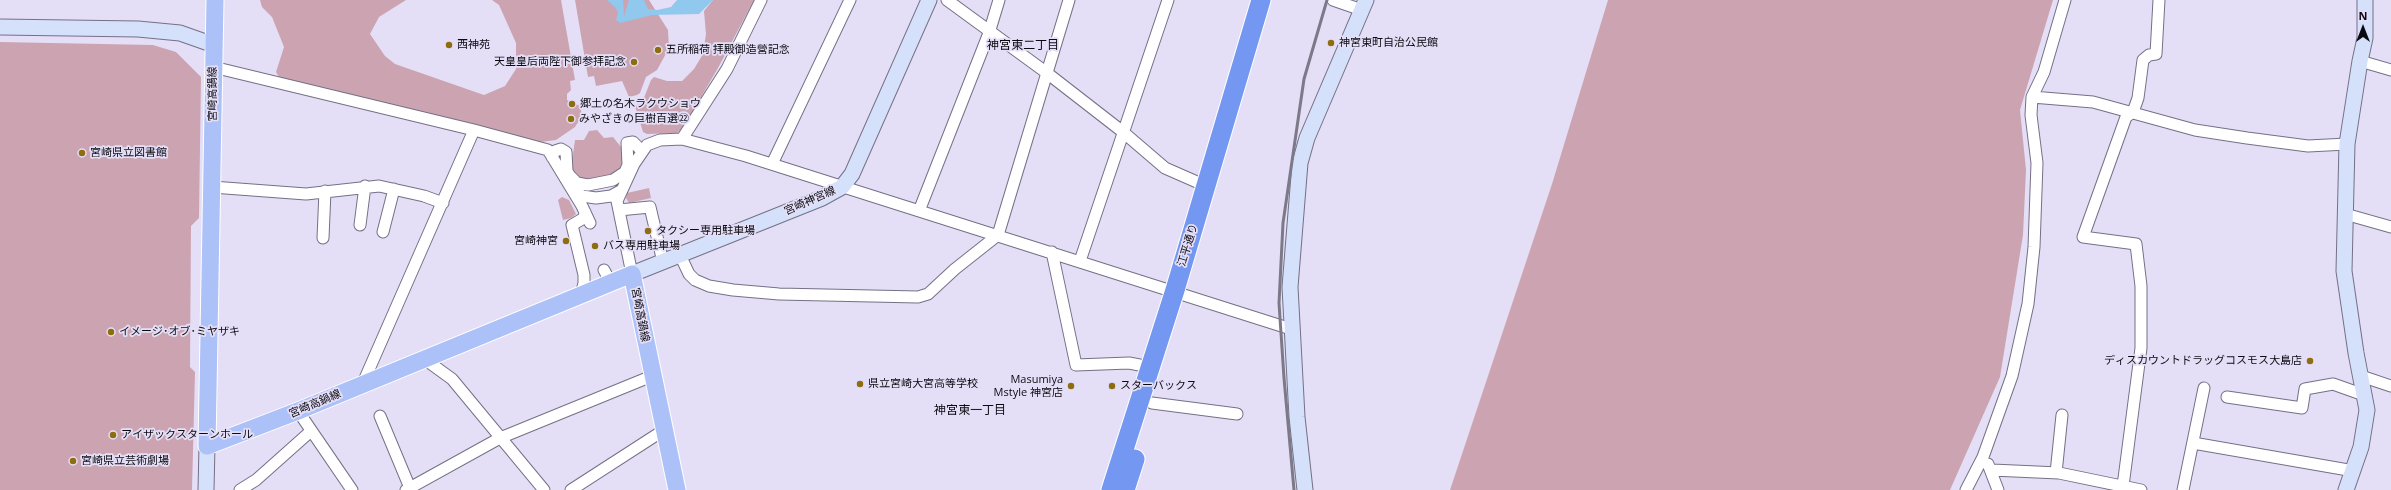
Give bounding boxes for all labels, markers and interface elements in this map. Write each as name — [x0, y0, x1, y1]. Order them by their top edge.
north arrow — [2343, 8, 2383, 48]
text: N — [2359, 8, 2367, 23]
place label: 神宮東町自治公民館 — [1339, 36, 1438, 50]
place label: 西神苑 — [457, 38, 490, 52]
marker: 神宮東町自治公民館 — [1326, 38, 1336, 48]
district label: 神宮東二丁目 — [987, 39, 1059, 53]
marker: 西神苑 — [444, 40, 454, 50]
place label: 五所稲荷 拝殿御造營記念 — [666, 43, 790, 57]
marker: 五所稲荷 拝殿御造營記念 — [653, 45, 663, 55]
place label: 天皇皇后両陛下御参拝記念 — [494, 55, 626, 69]
marker: 天皇皇后両陛下御参拝記念 — [629, 57, 639, 67]
street label: 宮崎高鍋線 — [206, 67, 220, 121]
place label: 郷土の名木ラクウショウ — [580, 97, 701, 111]
marker: 郷土の名木ラクウショウ — [567, 99, 577, 109]
place label: みやざきの巨樹百選㉒ — [579, 112, 689, 126]
marker: みやざきの巨樹百選㉒ — [566, 114, 576, 124]
place label: 宮崎県立図書館 — [90, 146, 167, 160]
marker: 宮崎県立図書館 — [77, 148, 87, 158]
street label: 宮崎神宮線 — [782, 184, 838, 218]
street label: 江平通り — [1175, 222, 1201, 268]
place label: タクシー専用駐車場 — [656, 224, 755, 238]
marker: タクシー専用駐車場 — [643, 226, 653, 236]
place label: 宮崎神宮 — [514, 234, 558, 248]
marker: 宮崎神宮 — [561, 236, 571, 246]
place label: バス専用駐車場 — [603, 239, 680, 253]
marker: バス専用駐車場 — [590, 241, 600, 251]
street label: 宮崎高鍋線 — [628, 287, 652, 343]
place label: イメージ･オブ･ミヤザキ — [119, 325, 240, 339]
marker: イメージ･オブ･ミヤザキ — [106, 327, 116, 337]
place label: ディスカウントドラッグコスモス大島店 — [2104, 354, 2302, 368]
marker: ディスカウントドラッグコスモス大島店 — [2305, 356, 2315, 366]
place label: Masumiya Mstyle 神宮店 — [994, 373, 1063, 399]
place label: 県立宮崎大宮高等学校 — [868, 377, 978, 391]
marker: 県立宮崎大宮高等学校 — [855, 379, 865, 389]
place label: スターバックス — [1120, 379, 1197, 393]
marker: Masumiya Mstyle 神宮店 — [1066, 381, 1076, 391]
marker: スターバックス — [1107, 381, 1117, 391]
street label: 宮崎高鍋線 — [287, 387, 343, 421]
district label: 神宮東一丁目 — [934, 404, 1006, 418]
place label: アイザックスターンホール — [121, 428, 253, 442]
marker: アイザックスターンホール — [108, 430, 118, 440]
place label: 宮崎県立芸術劇場 — [81, 454, 169, 468]
marker: 宮崎県立芸術劇場 — [68, 456, 78, 466]

